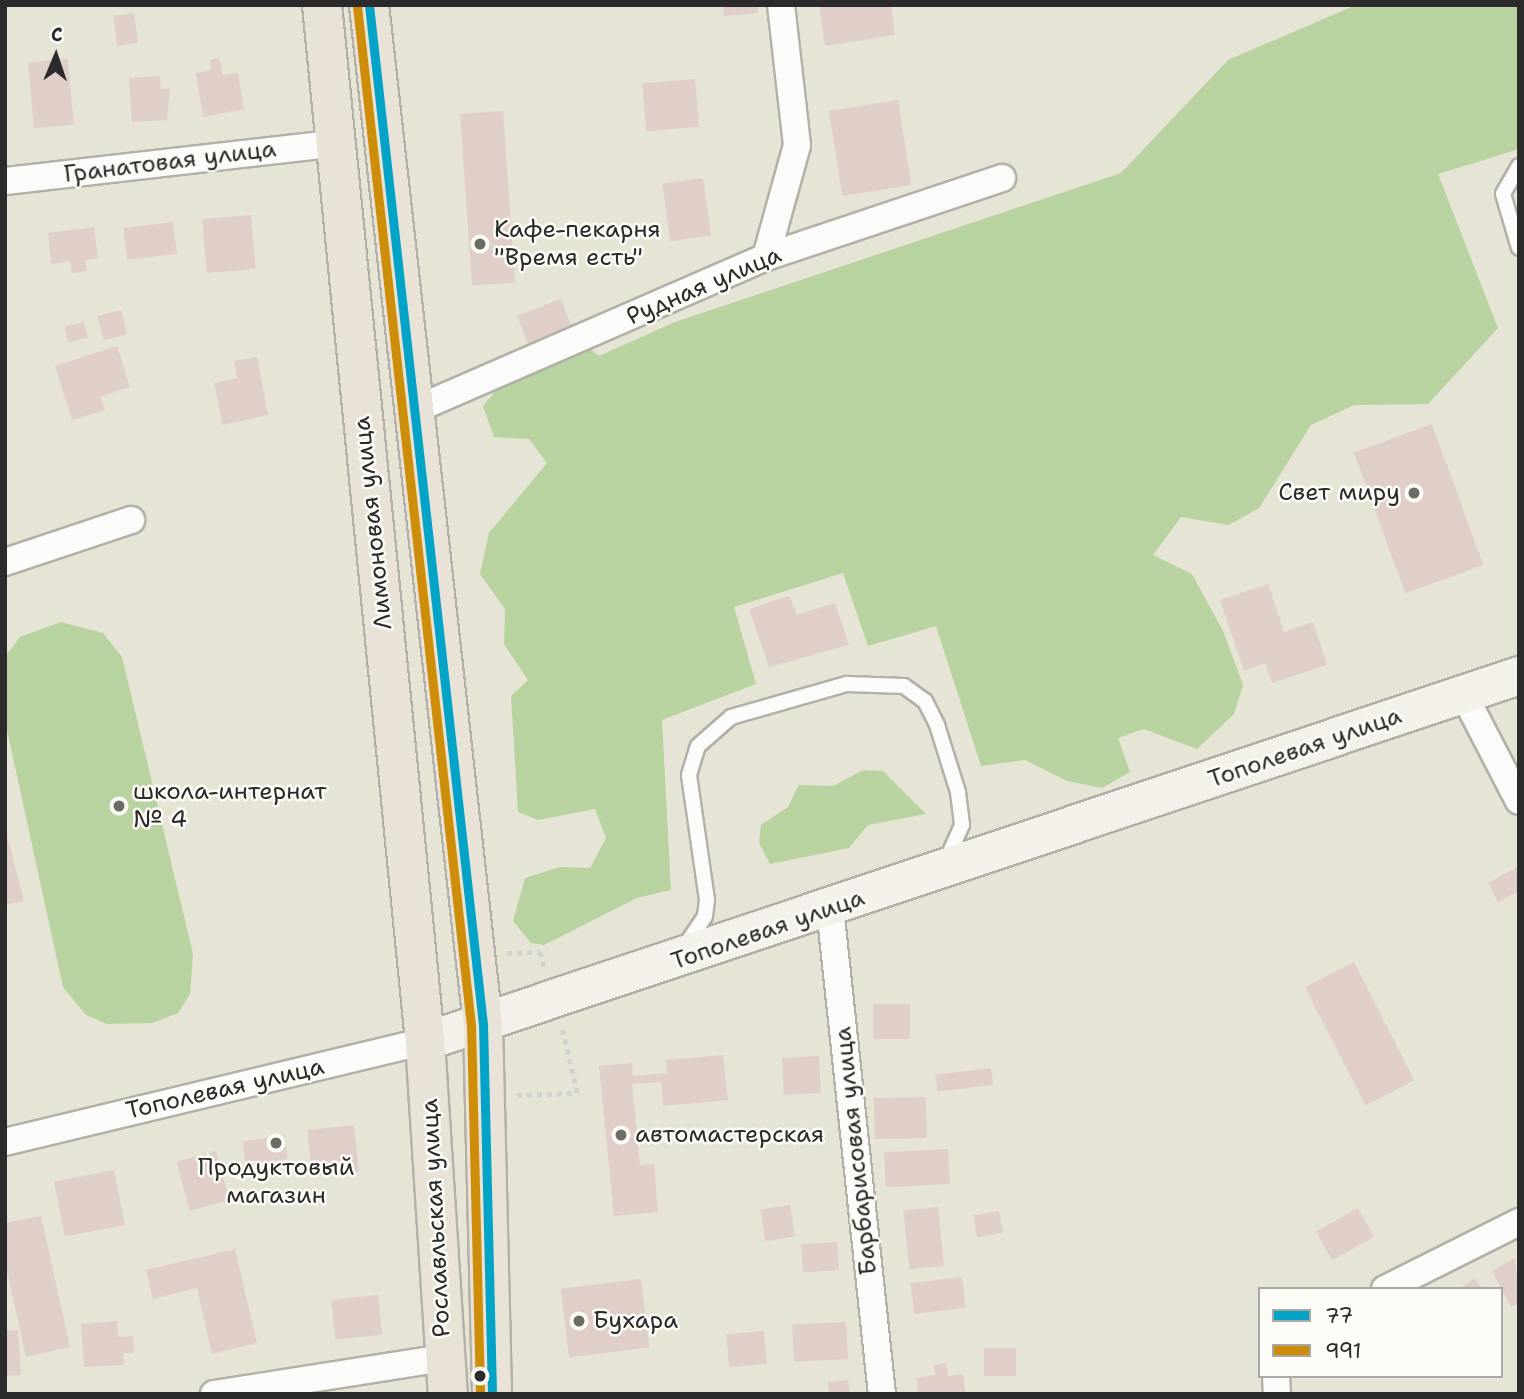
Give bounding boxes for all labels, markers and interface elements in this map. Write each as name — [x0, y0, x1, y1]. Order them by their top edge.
north arrow — [21, 21, 91, 91]
text: С — [50, 22, 63, 47]
street label: Гранатовая улица — [62, 135, 278, 189]
place label: Кафе-пекарня "Время есть" — [494, 216, 661, 272]
marker: Кафе-пекарня "Время есть" — [472, 236, 488, 252]
street label: Рудная улица — [622, 240, 786, 332]
street label: Лимоновая улица — [347, 415, 399, 631]
place label: Свет миру — [1278, 479, 1400, 507]
marker: Свет миру — [1406, 485, 1422, 501]
street label: Тополевая улица — [1205, 701, 1405, 795]
place label: школа-интернат № 4 — [133, 778, 326, 834]
marker: школа-интернат № 4 — [111, 798, 127, 814]
street label: Тополевая улица — [668, 883, 868, 977]
street label: Барбарисовая улица — [829, 1025, 883, 1277]
street label: Тополевая улица — [123, 1052, 327, 1126]
street label: Рославльская улица — [415, 1098, 457, 1338]
place label: автомастерская — [635, 1121, 824, 1149]
marker: автомастерская — [613, 1127, 629, 1143]
marker: Продуктовый магазин — [268, 1135, 284, 1151]
place label: Продуктовый магазин — [198, 1154, 354, 1210]
legend — [1258, 1287, 1503, 1378]
text: 77 — [1325, 1302, 1353, 1330]
place label: Бухара — [593, 1307, 678, 1335]
marker: Бухара — [571, 1313, 587, 1329]
text: 991 — [1325, 1337, 1362, 1365]
unlabelled marker — [473, 1369, 487, 1383]

